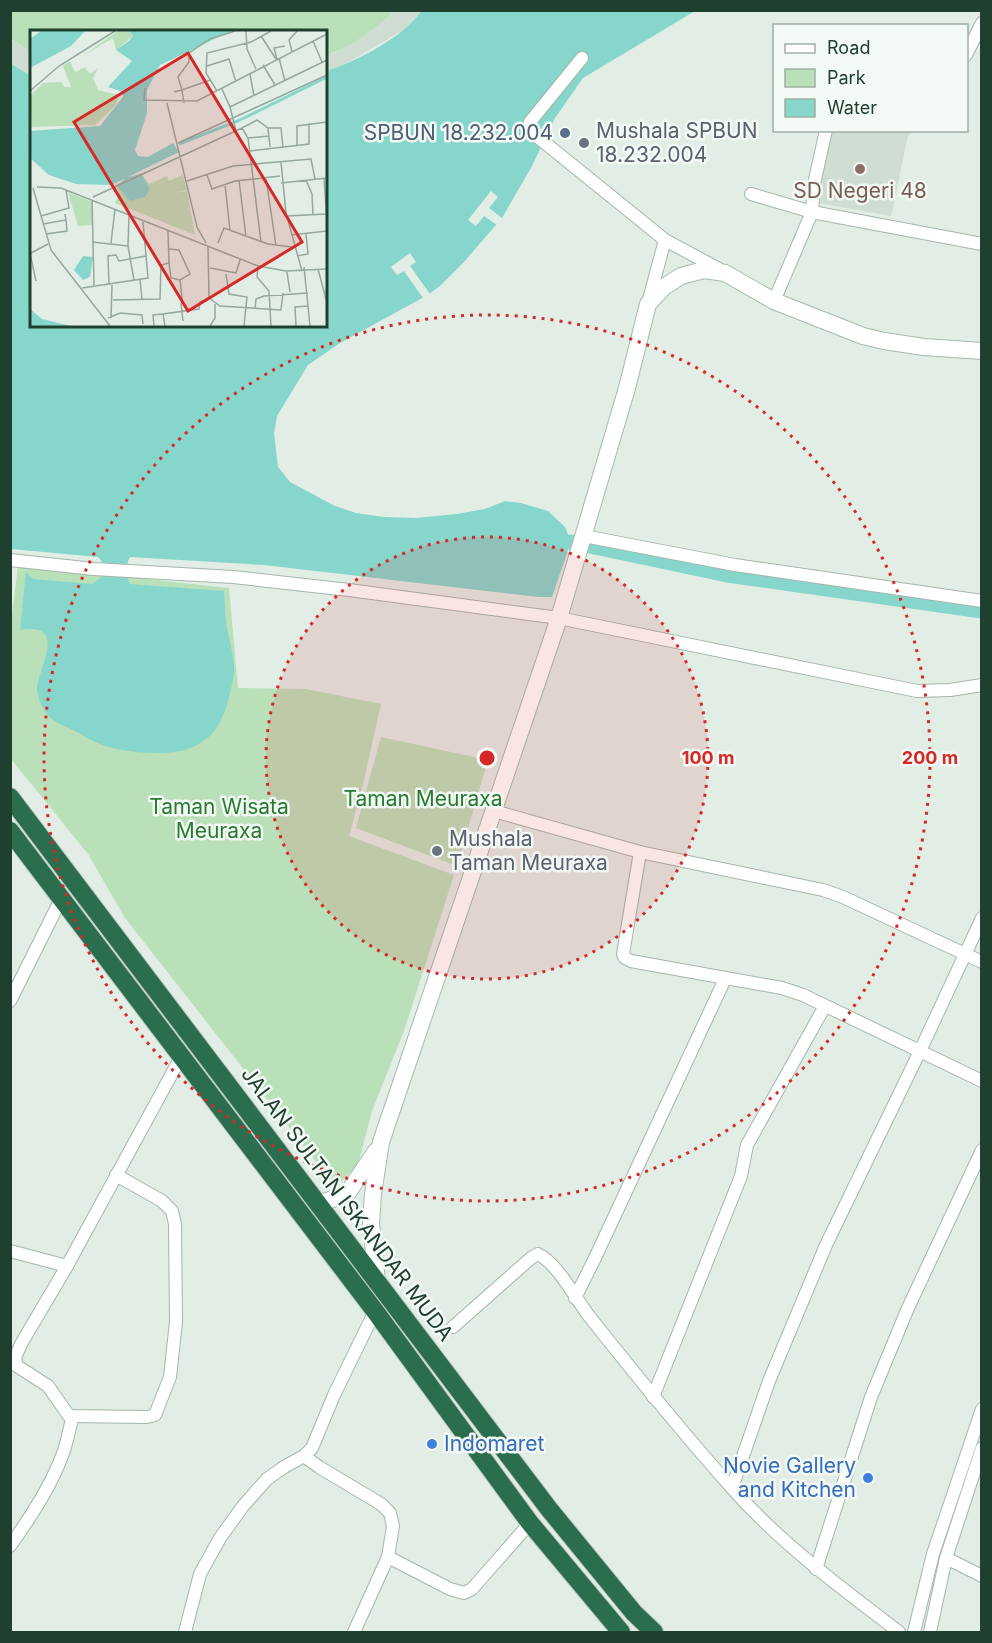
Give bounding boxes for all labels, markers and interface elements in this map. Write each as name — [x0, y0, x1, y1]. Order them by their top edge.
legend — [773, 24, 968, 132]
inset map — [30, 30, 327, 327]
text: Road — [827, 37, 870, 58]
text: Park — [827, 67, 866, 88]
text: Water — [827, 97, 877, 118]
place label: Mushala SPBUN 18.232.004 — [596, 118, 758, 167]
place label: SPBUN 18.232.004 — [364, 120, 553, 145]
marker: SPBUN 18.232.004 — [558, 126, 572, 140]
marker: Mushala SPBUN 18.232.004 — [577, 136, 591, 150]
marker: SD Negeri 48 — [853, 162, 867, 176]
place label: SD Negeri 48 — [793, 178, 927, 203]
text: 100 m — [682, 747, 734, 768]
text: 200 m — [902, 747, 958, 768]
centre of rings — [477, 748, 497, 768]
park label: Taman Meuraxa — [344, 786, 502, 811]
park label: Taman Wisata Meuraxa — [149, 794, 289, 843]
place label: Mushala Taman Meuraxa — [449, 826, 608, 875]
marker: Mushala Taman Meuraxa — [430, 844, 444, 858]
street label: JALAN SULTAN ISKANDAR MUDA — [236, 1062, 459, 1346]
place label: Indomaret — [444, 1431, 544, 1456]
marker: Indomaret — [425, 1437, 439, 1451]
place label: Novie Gallery and Kitchen — [723, 1453, 856, 1502]
marker: Novie Gallery and Kitchen — [861, 1471, 875, 1485]

